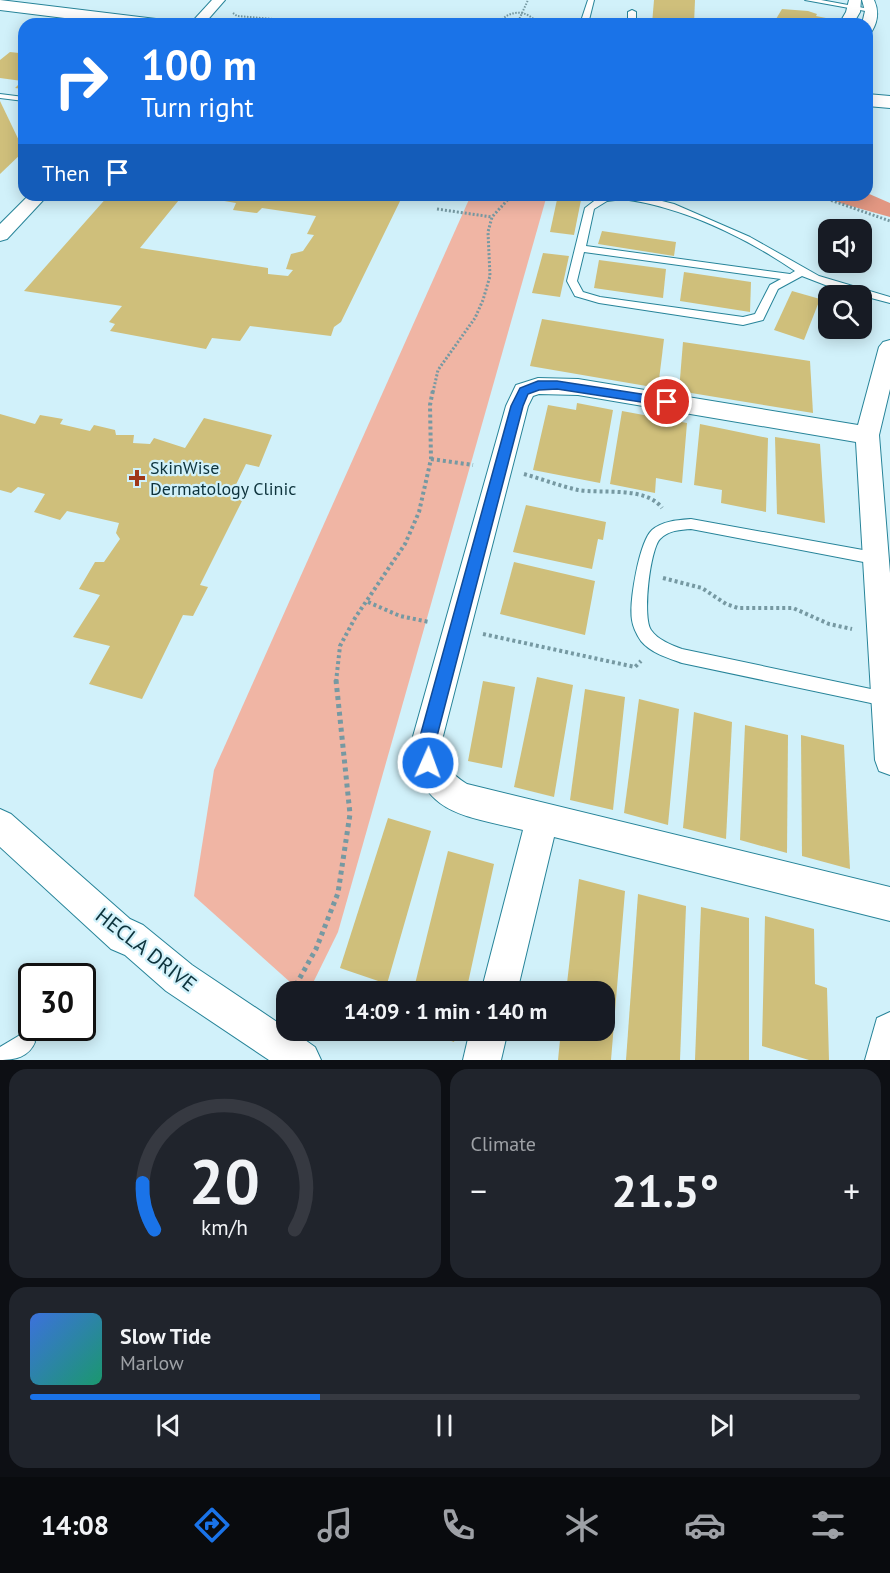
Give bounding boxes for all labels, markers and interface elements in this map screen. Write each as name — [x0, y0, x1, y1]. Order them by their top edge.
text: 100 m — [141, 37, 257, 92]
icon: right — [42, 42, 120, 120]
text: Turn right — [141, 90, 254, 124]
icon: arrive — [101, 156, 134, 189]
text: Then — [42, 159, 89, 187]
map controls — [818, 219, 872, 339]
button: sound — [818, 219, 872, 273]
button: search — [818, 285, 872, 339]
pin — [641, 376, 692, 427]
icon: arrive — [650, 385, 683, 418]
place label: SkinWise Dermatology Clinic — [150, 456, 296, 500]
marker: SkinWise Dermatology Clinic — [128, 469, 146, 487]
position arrow — [396, 731, 460, 795]
street label: HECLA DRIVE — [90, 902, 202, 997]
speed limit sign: 30 — [18, 963, 96, 1041]
text: 14:09 · 1 min · 140 m — [344, 997, 547, 1025]
text: Climate — [471, 1131, 536, 1157]
text: 20 — [189, 1140, 260, 1221]
text: 21.5° — [612, 1161, 719, 1219]
text: − — [471, 1169, 487, 1212]
text: + — [843, 1169, 860, 1212]
text: km/h — [201, 1214, 248, 1242]
text: Slow Tide — [120, 1322, 211, 1350]
text: Marlow — [120, 1350, 184, 1376]
icon: previous — [152, 1409, 185, 1442]
icon: pause — [428, 1409, 461, 1442]
icon: next — [705, 1409, 738, 1442]
icon: directions — [191, 1504, 233, 1546]
icon: music — [314, 1504, 356, 1546]
icon: phone — [437, 1504, 479, 1546]
icon: climate — [561, 1504, 603, 1546]
icon: car — [684, 1504, 726, 1546]
icon: filters — [807, 1504, 849, 1546]
text: 14:08 — [41, 1508, 109, 1542]

